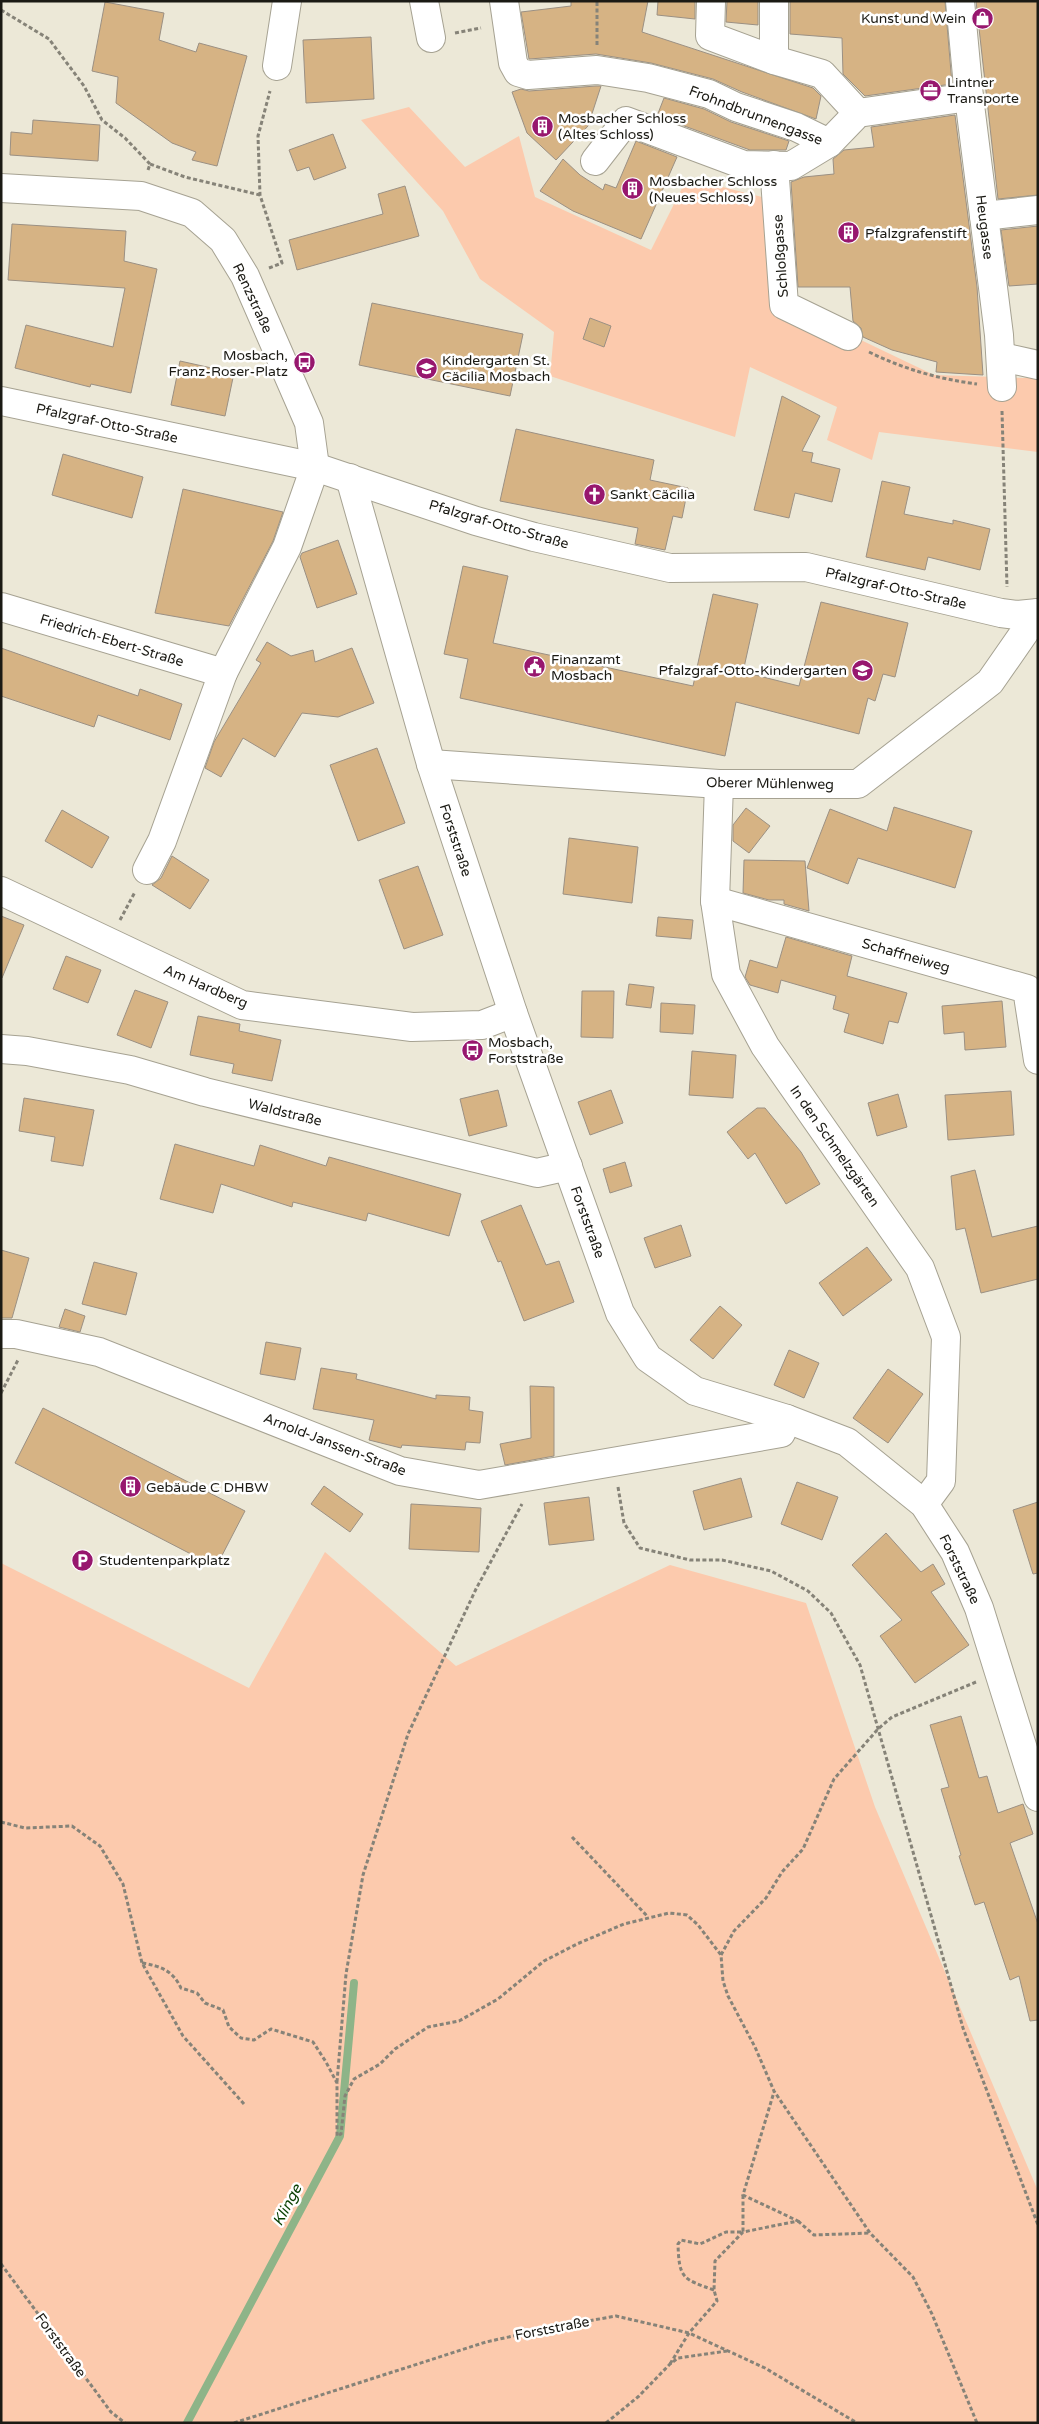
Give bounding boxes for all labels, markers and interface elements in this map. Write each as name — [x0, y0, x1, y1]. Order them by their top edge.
shop icon: Kunst und Wein — [970, 6, 994, 30]
place label: Kunst und Wein — [861, 10, 966, 27]
place label: Lintner Transporte — [947, 74, 1019, 107]
office icon: Lintner Transporte — [919, 78, 943, 102]
street label: Frohndbrunnengasse — [686, 82, 825, 149]
place label: Mosbacher Schloss (Altes Schloss) — [558, 110, 687, 143]
building icon: Mosbacher Schloss (Altes Schloss) — [530, 114, 554, 138]
place label: Mosbacher Schloss (Neues Schloss) — [649, 173, 778, 206]
building icon: Mosbacher Schloss (Neues Schloss) — [621, 177, 645, 201]
street label: Heugasse — [972, 194, 997, 260]
street label: Schloßgasse — [769, 214, 792, 298]
building icon: Pfalzgrafenstift — [837, 221, 861, 245]
place label: Pfalzgrafenstift — [865, 225, 968, 242]
street label: Renzstraße — [229, 261, 276, 336]
place label: Mosbach, Franz-Roser-Platz — [168, 347, 288, 380]
bus stop icon: Mosbach, Franz-Roser-Platz — [292, 351, 316, 375]
place label: Kindergarten St. Cäcilia Mosbach — [442, 352, 550, 385]
school or university icon: Kindergarten St. Cäcilia Mosbach — [414, 356, 438, 380]
street label: Pfalzgraf-Otto-Straße — [34, 400, 179, 447]
church icon: Sankt Cäcilia — [582, 482, 606, 506]
place label: Sankt Cäcilia — [610, 486, 695, 503]
street label: Pfalzgraf-Otto-Straße — [427, 496, 571, 553]
street label: Pfalzgraf-Otto-Straße — [824, 564, 968, 613]
street label: Friedrich-Ebert-Straße — [38, 610, 186, 670]
place label: Finanzamt Mosbach — [551, 651, 621, 684]
public building icon: Finanzamt Mosbach — [523, 655, 547, 679]
school or university icon: Pfalzgraf-Otto-Kindergarten — [851, 658, 875, 682]
place label: Pfalzgraf-Otto-Kindergarten — [658, 662, 847, 679]
street label: Oberer Mühlenweg — [706, 774, 834, 793]
street label: Forststraße — [436, 802, 475, 879]
street label: Schaffneiweg — [860, 935, 952, 976]
street label: Am Hardberg — [161, 961, 251, 1012]
place label: Mosbach, Forststraße — [488, 1034, 564, 1067]
bus stop icon: Mosbach, Forststraße — [460, 1038, 484, 1062]
street label: In den Schmelzgärten — [786, 1082, 883, 1210]
street label: Waldstraße — [246, 1095, 324, 1130]
street label: Forststraße — [567, 1184, 608, 1261]
street label: Arnold-Janssen-Straße — [261, 1409, 409, 1480]
building icon: Gebäude C DHBW — [118, 1475, 142, 1499]
place label: Gebäude C DHBW — [146, 1479, 268, 1496]
street label: Forststraße — [935, 1532, 984, 1607]
parking icon: Studentenparkplatz — [71, 1548, 95, 1572]
place label: Studentenparkplatz — [99, 1552, 230, 1569]
water label: Klinge — [269, 2180, 306, 2229]
street label: Forststraße — [32, 2310, 90, 2381]
street label: Forststraße — [513, 2313, 591, 2344]

